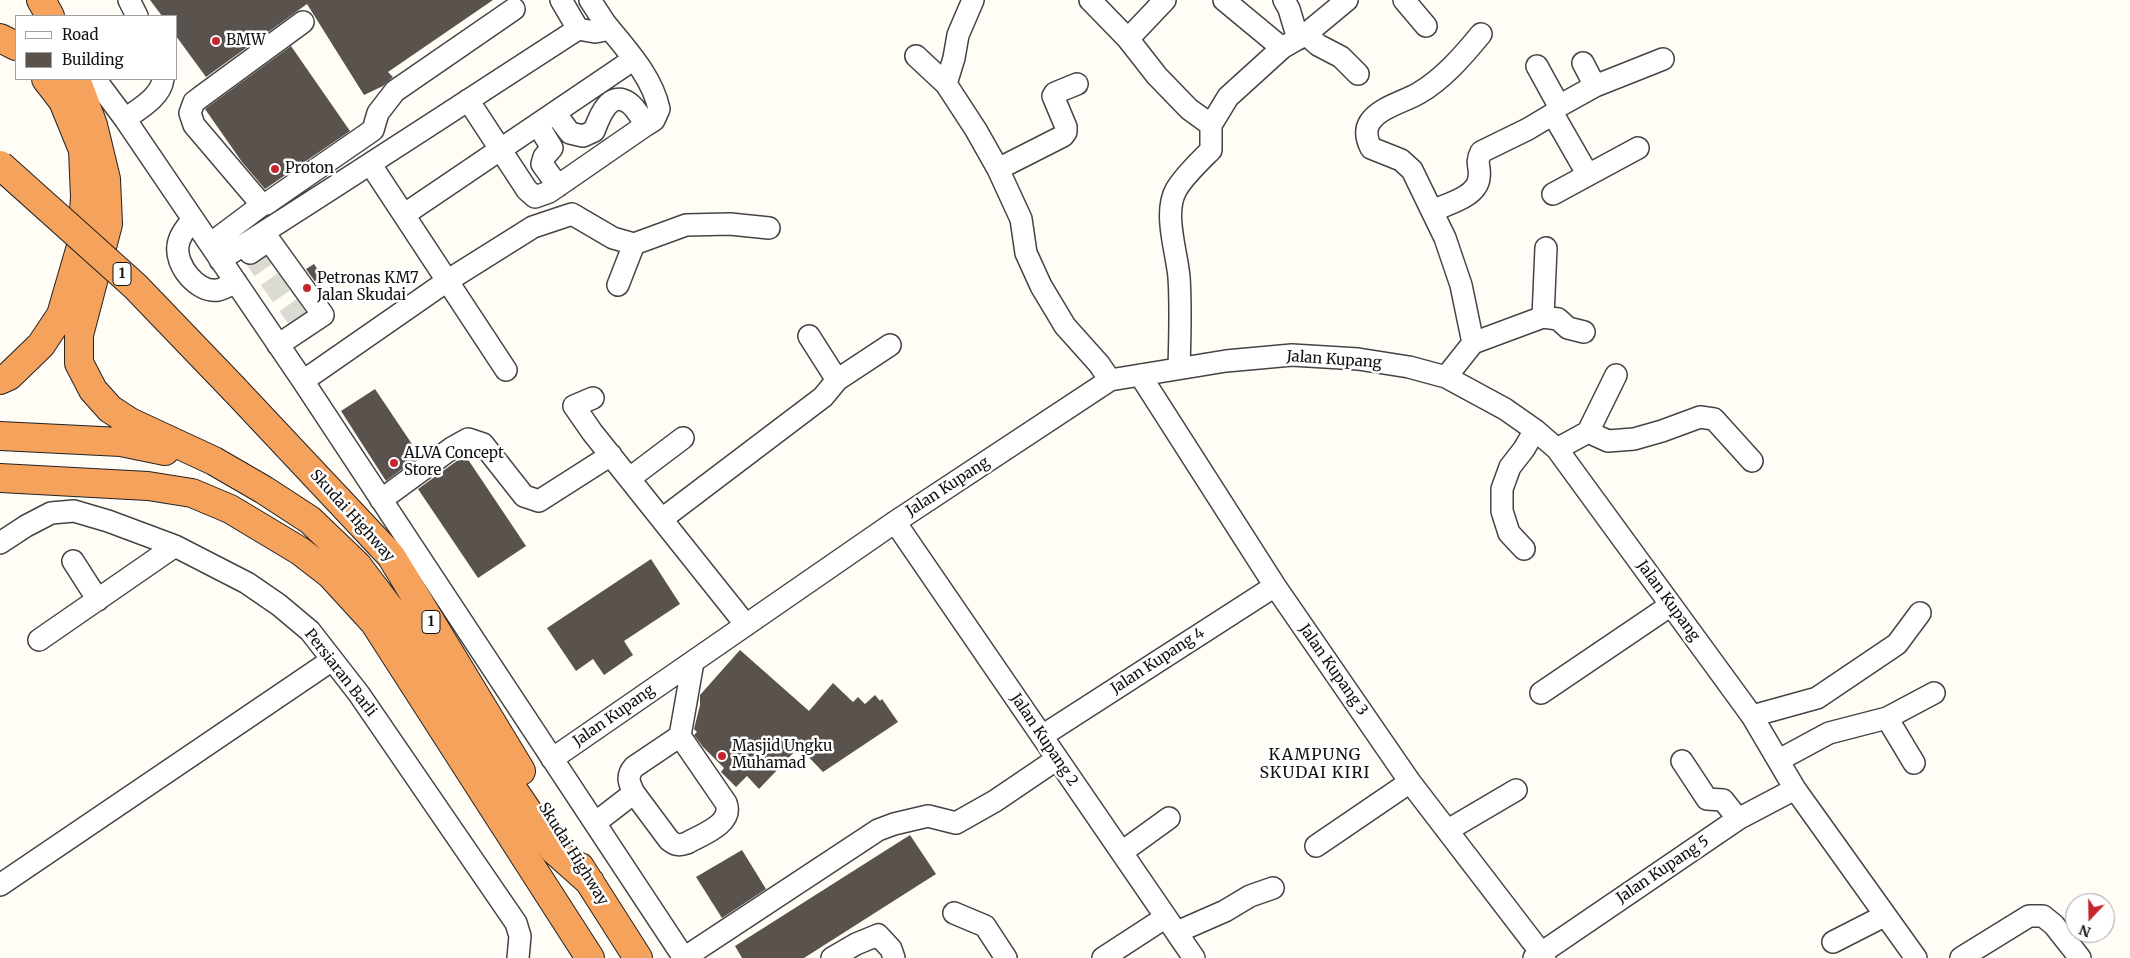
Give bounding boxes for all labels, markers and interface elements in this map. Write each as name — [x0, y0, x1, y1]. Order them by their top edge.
legend — [15, 15, 178, 80]
text: Road — [62, 25, 98, 44]
place label: BMW — [226, 32, 266, 50]
marker: BMW — [210, 35, 222, 47]
text: Building — [62, 50, 124, 69]
place label: Proton — [285, 160, 334, 178]
marker: Proton — [269, 163, 281, 175]
road number: 1 — [113, 262, 131, 286]
place label: Petronas KM7 Jalan Skudai — [317, 270, 419, 305]
marker: Petronas KM7 Jalan Skudai — [301, 282, 313, 294]
street label: Jalan Kupang — [1286, 348, 1382, 372]
place label: ALVA Concept Store — [404, 445, 504, 480]
street label: Jalan Kupang — [903, 454, 993, 520]
marker: ALVA Concept Store — [388, 457, 400, 469]
street label: Skudai Highway — [306, 466, 398, 566]
street label: Jalan Kupang — [1633, 557, 1703, 645]
road number: 1 — [422, 610, 440, 634]
street label: Jalan Kupang 3 — [1295, 621, 1371, 719]
street label: Jalan Kupang 4 — [1108, 624, 1208, 698]
street label: Persiaran Barli — [300, 626, 380, 720]
street label: Jalan Kupang — [570, 681, 658, 751]
street label: Jalan Kupang 2 — [1006, 690, 1082, 790]
place label: Masjid Ungku Muhamad — [732, 738, 832, 773]
district label: KAMPUNG SKUDAI KIRI — [1258, 745, 1372, 783]
marker: Masjid Ungku Muhamad — [716, 750, 728, 762]
street label: Skudai Highway — [534, 799, 612, 909]
street label: Jalan Kupang 5 — [1613, 832, 1713, 908]
north arrow — [2065, 893, 2115, 943]
text: N — [2077, 921, 2093, 941]

